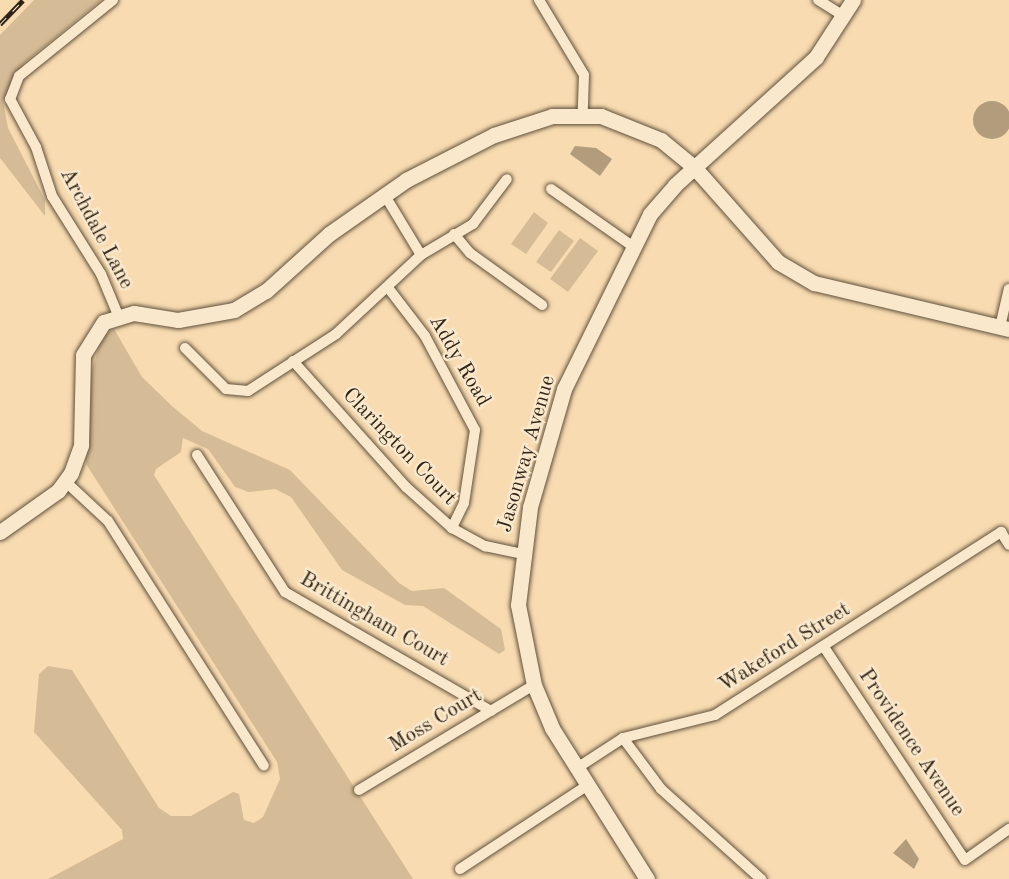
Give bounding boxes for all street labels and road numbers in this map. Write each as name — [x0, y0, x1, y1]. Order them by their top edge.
street label: Archdale Lane — [54, 164, 138, 294]
street label: Addy Road — [423, 311, 495, 411]
street label: Jasonway Avenue — [493, 373, 561, 535]
street label: Clarington Court — [337, 383, 461, 511]
street label: Brittingham Court — [295, 567, 453, 673]
street label: Wakeford Street — [715, 598, 855, 698]
street label: Providence Avenue — [852, 664, 970, 822]
street label: Moss Court — [385, 683, 487, 759]

